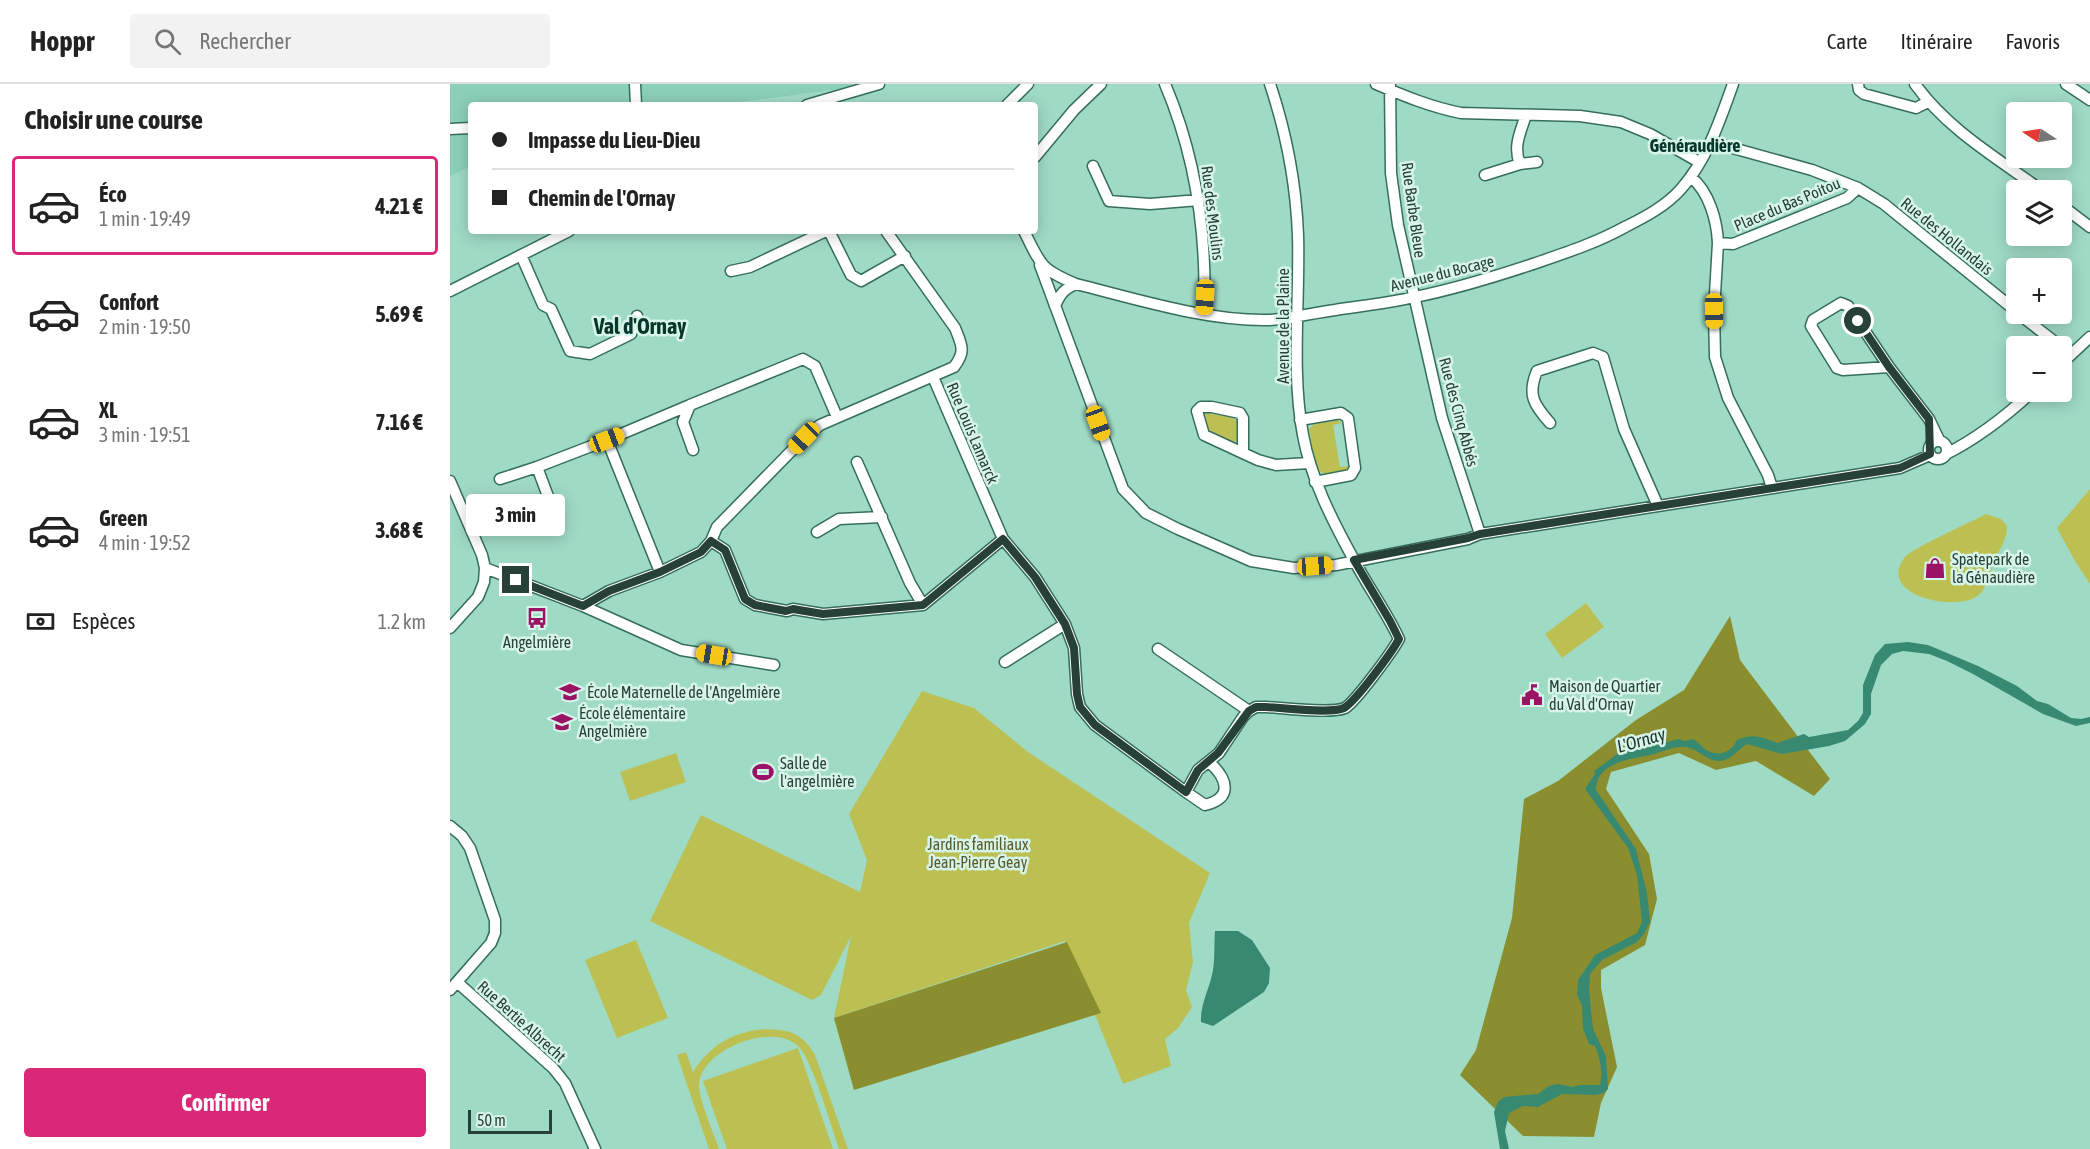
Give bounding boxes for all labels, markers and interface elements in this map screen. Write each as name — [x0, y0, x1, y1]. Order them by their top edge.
search box — [130, 14, 550, 68]
text: Hoppr — [30, 25, 94, 57]
icon: search — [151, 25, 184, 58]
text: Rechercher — [199, 28, 291, 54]
text: Carte — [1827, 29, 1867, 53]
text: Itinéraire — [1900, 29, 1972, 53]
text: Favoris — [2005, 29, 2060, 53]
north arrow — [2006, 102, 2072, 168]
map controls — [2006, 102, 2072, 402]
text: Choisir une course — [24, 104, 203, 135]
text: Impasse du Lieu-Dieu — [528, 127, 700, 153]
district label: Généraudière — [1650, 135, 1740, 156]
street label: Rue Barbe Bleue — [1398, 161, 1430, 259]
street label: Rue des Moulins — [1198, 165, 1228, 262]
street label: Place du Bas Poitou — [1731, 173, 1843, 235]
icon: car — [27, 179, 81, 233]
button: layers — [2006, 180, 2072, 246]
text: Éco — [99, 181, 127, 207]
text: Chemin de l'Ornay — [528, 185, 675, 211]
text: 4.21 € — [375, 193, 423, 219]
street label: Rue des Hollandais — [1898, 194, 1997, 279]
text: 1 min · 19:49 — [99, 207, 191, 230]
street label: Avenue du Bocage — [1388, 251, 1496, 296]
button: + — [2006, 258, 2072, 324]
street label: Avenue de la Plaine — [1274, 268, 1292, 384]
car — [1195, 279, 1215, 315]
icon: car — [27, 287, 81, 341]
text: Confort — [99, 289, 159, 315]
car — [1705, 293, 1723, 329]
text: 5.69 € — [375, 301, 423, 327]
route start — [1844, 307, 1871, 334]
district label: Val d'Ornay — [593, 313, 686, 339]
text: 2 min · 19:50 — [99, 315, 191, 338]
button: − — [2006, 336, 2072, 402]
street label: Rue des Cinq Abbés — [1435, 355, 1482, 469]
street label: Rue Louis Lamarck — [944, 380, 1002, 486]
icon: car — [27, 395, 81, 449]
text: XL — [99, 397, 117, 423]
car — [1083, 403, 1113, 443]
text: 7.16 € — [375, 409, 423, 435]
car — [785, 419, 823, 457]
text: 3 min · 19:51 — [99, 423, 191, 446]
car — [587, 425, 627, 455]
callout: 3 min — [466, 493, 566, 535]
icon: car — [27, 503, 81, 557]
text: 3 min — [495, 503, 536, 526]
text: Green — [99, 505, 148, 531]
text: 3.68 € — [375, 517, 423, 543]
text: 4 min · 19:52 — [99, 531, 191, 554]
place label: Spatepark de la Génaudière — [1952, 550, 2035, 586]
car — [1296, 556, 1334, 576]
shop icon: Spatepark de la Génaudière — [1923, 556, 1947, 580]
route end — [502, 566, 529, 593]
icon: cash — [24, 605, 57, 638]
bus stop icon: Angelmière — [525, 606, 549, 630]
text: Espèces — [72, 608, 135, 634]
text: 1.2 km — [378, 610, 426, 633]
place label: Angelmière — [503, 633, 571, 652]
car — [695, 643, 733, 667]
place label: Maison de Quartier du Val d'Ornay — [1549, 677, 1661, 714]
school or university icon: École Maternelle de l'Angelmière — [558, 680, 582, 704]
place label: École Maternelle de l'Angelmière — [587, 683, 780, 702]
public building icon: Maison de Quartier du Val d'Ornay — [1520, 683, 1544, 707]
place label: École élémentaire Angelmière — [579, 704, 686, 741]
school or university icon: École élémentaire Angelmière — [550, 710, 574, 734]
water label: L'Ornay — [1614, 723, 1668, 757]
place label: Salle de l'angelmière — [780, 754, 855, 791]
sports icon: Salle de l'angelmière — [751, 760, 775, 784]
park label: Jardins familiaux Jean-Pierre Geay — [928, 835, 1029, 872]
street label: Rue Bertie Albrecht — [474, 977, 570, 1065]
button: Confirmer — [24, 1068, 426, 1137]
scale bar — [468, 1107, 552, 1134]
text: 50 m — [477, 1111, 506, 1129]

